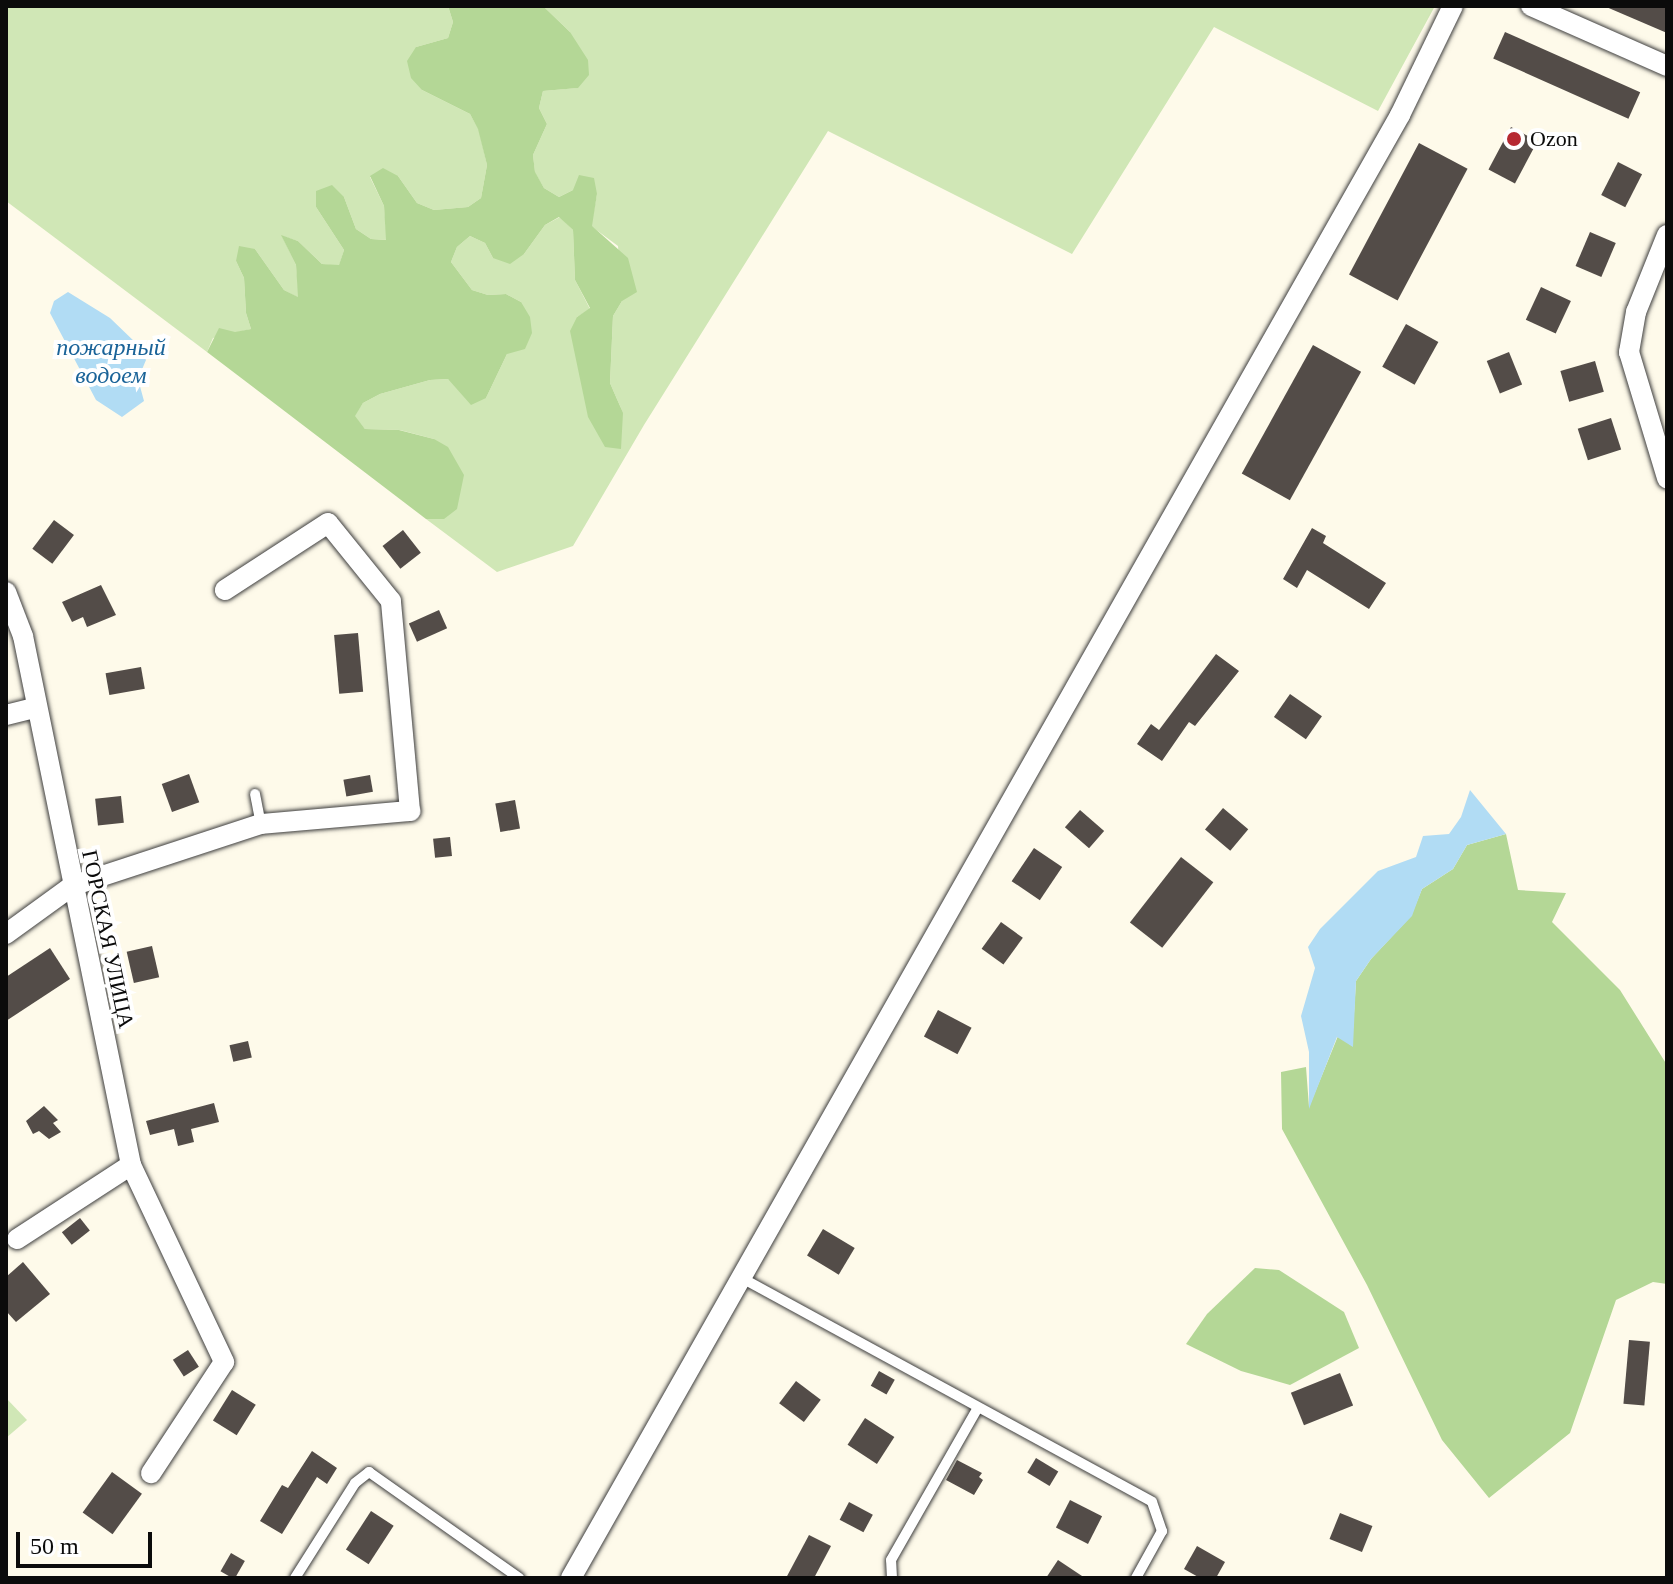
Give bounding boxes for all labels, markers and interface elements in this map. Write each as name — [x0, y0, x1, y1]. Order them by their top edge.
place label: Ozon — [1530, 126, 1578, 152]
marker: Ozon — [1505, 130, 1523, 148]
water label: пожарный водоем — [56, 334, 166, 390]
street label: ГОРСКАЯ УЛИЦА — [76, 847, 140, 1031]
scale bar — [20, 1516, 156, 1566]
text: 50 m — [30, 1533, 79, 1559]

